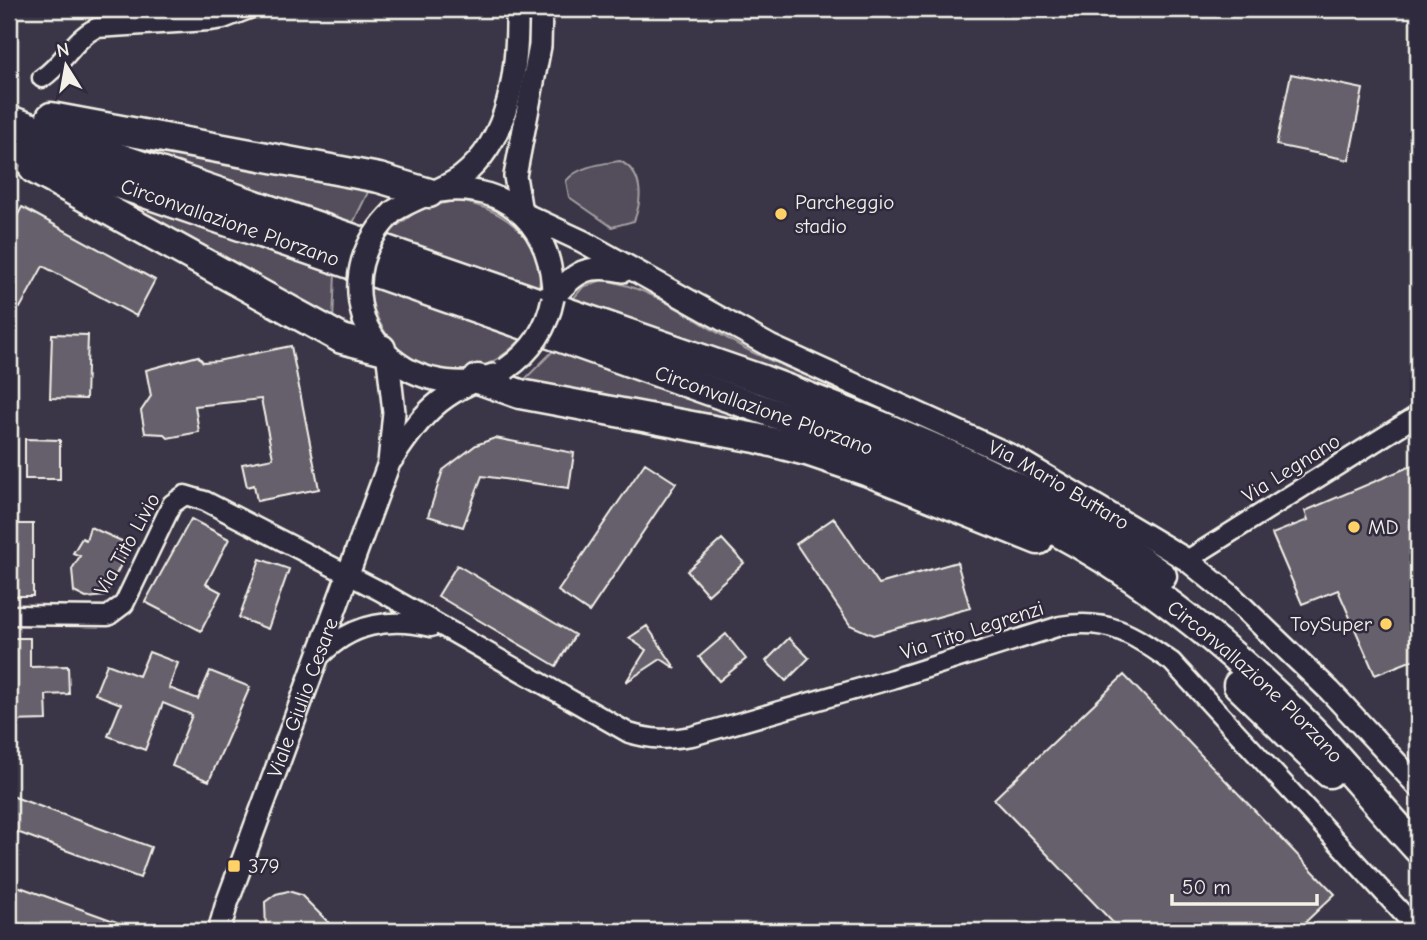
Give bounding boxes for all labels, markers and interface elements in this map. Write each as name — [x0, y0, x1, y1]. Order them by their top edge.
north arrow — [32, 32, 102, 102]
text: N — [55, 38, 71, 62]
street label: Circonvallazione Plorzano — [118, 174, 343, 271]
place label: Parcheggio stadio — [795, 190, 894, 238]
marker: Parcheggio stadio — [773, 206, 789, 222]
street label: Circonvallazione Plorzano — [652, 360, 877, 460]
street label: Via Legnano — [1238, 428, 1344, 508]
street label: Via Mario Buttaro — [985, 435, 1134, 535]
street label: Via Tito Livio — [89, 489, 165, 599]
place label: MD — [1368, 515, 1399, 539]
marker: MD — [1346, 519, 1362, 535]
street label: Circonvallazione Plorzano — [1163, 595, 1348, 768]
street label: Via Tito Legrenzi — [897, 596, 1047, 664]
place label: ToySuper — [1290, 612, 1373, 636]
street label: Viale Giulio Cesare — [262, 614, 343, 781]
marker: ToySuper — [1378, 616, 1394, 632]
place label: 379 — [248, 854, 280, 878]
marker: 379 — [226, 858, 242, 874]
scale bar — [1172, 863, 1317, 907]
text: 50 m — [1182, 875, 1231, 899]

